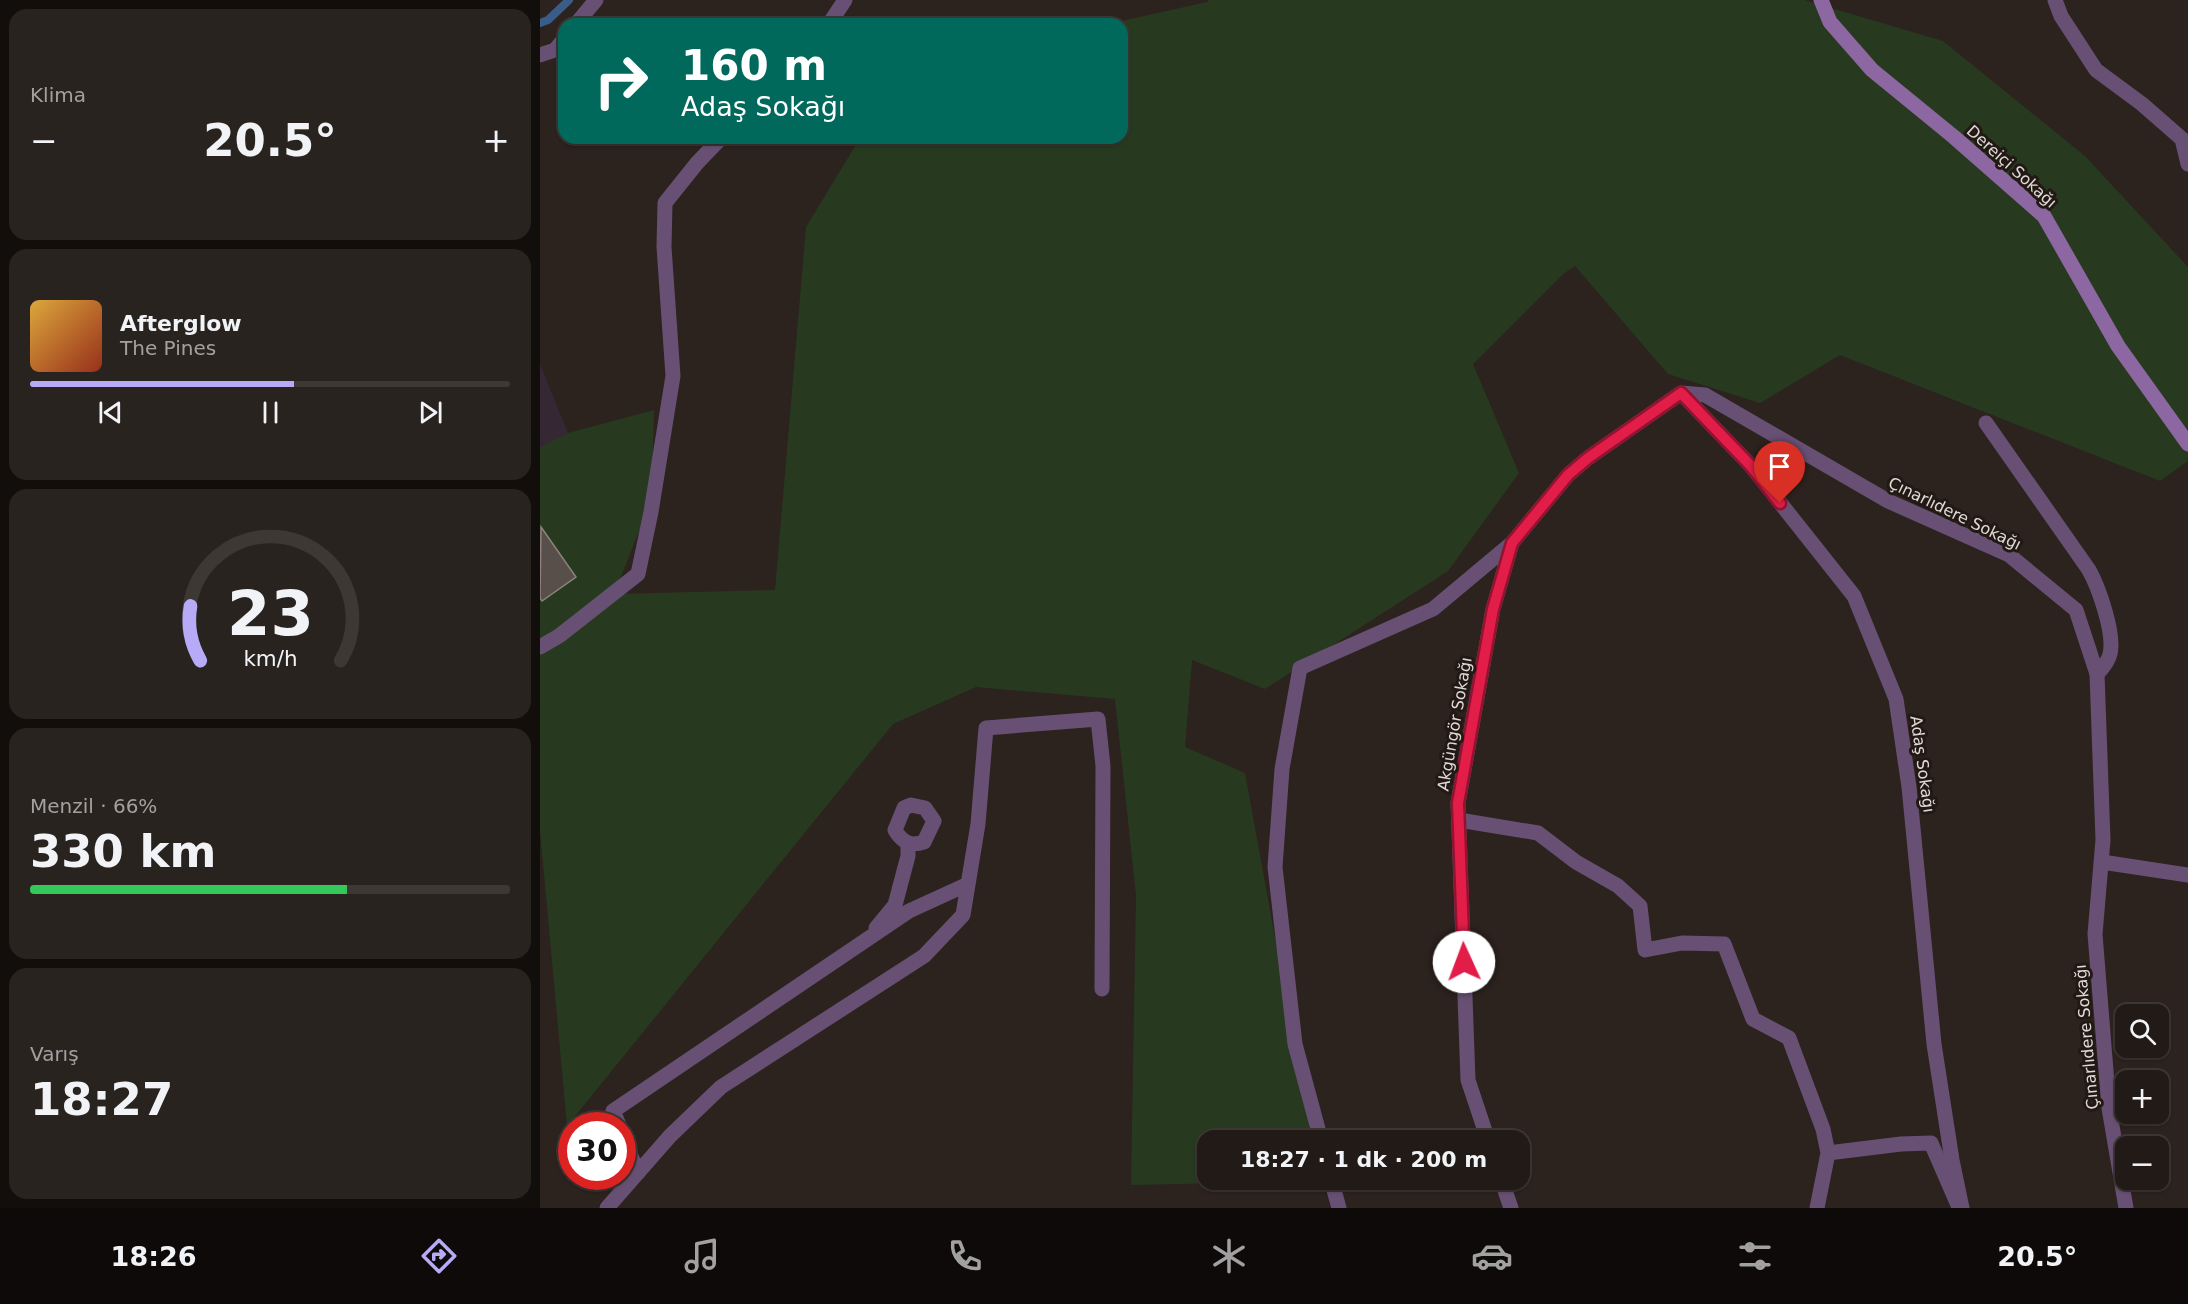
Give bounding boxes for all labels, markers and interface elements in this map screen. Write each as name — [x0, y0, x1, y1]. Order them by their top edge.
text: 160 m — [681, 41, 827, 90]
icon: right — [582, 42, 660, 120]
text: Klima — [30, 83, 86, 107]
text: Adaş Sokağı — [681, 91, 845, 122]
text: 20.5° — [203, 114, 337, 167]
text: − — [30, 121, 58, 160]
text: + — [482, 121, 510, 160]
street label: Dereiçi Sokağı — [1963, 121, 2061, 212]
text: Afterglow — [120, 311, 242, 336]
text: The Pines — [120, 336, 216, 360]
icon: previous — [94, 396, 127, 429]
icon: pause — [254, 396, 287, 429]
icon: next — [414, 396, 447, 429]
pin — [1754, 441, 1805, 503]
icon: arrive — [1763, 450, 1796, 483]
street label: Çınarlıdere Sokağı — [1885, 473, 2024, 554]
text: 23 — [227, 577, 313, 650]
text: km/h — [243, 646, 297, 671]
street label: Akgüngör Sokağı — [1433, 656, 1476, 793]
street label: Adaş Sokağı — [1906, 715, 1939, 814]
text: Menzil · 66% — [30, 794, 157, 818]
text: 330 km — [30, 825, 216, 878]
position arrow — [1432, 930, 1496, 994]
street label: Çınarlıdere Sokağı — [2071, 964, 2102, 1110]
map controls — [2115, 1004, 2169, 1190]
button: search — [2115, 1004, 2169, 1058]
text: Varış — [30, 1042, 79, 1066]
button: + — [2115, 1070, 2169, 1124]
text: 18:27 — [30, 1073, 173, 1126]
speed limit sign: 30 — [558, 1112, 636, 1190]
button: − — [2115, 1136, 2169, 1190]
text: 18:27 · 1 dk · 200 m — [1240, 1147, 1487, 1172]
icon: directions — [418, 1235, 460, 1277]
icon: music — [681, 1235, 723, 1277]
icon: phone — [944, 1235, 986, 1277]
icon: climate — [1208, 1235, 1250, 1277]
icon: car — [1471, 1235, 1513, 1277]
icon: filters — [1734, 1235, 1776, 1277]
text: 18:26 — [111, 1241, 197, 1272]
text: 20.5° — [1997, 1241, 2077, 1272]

